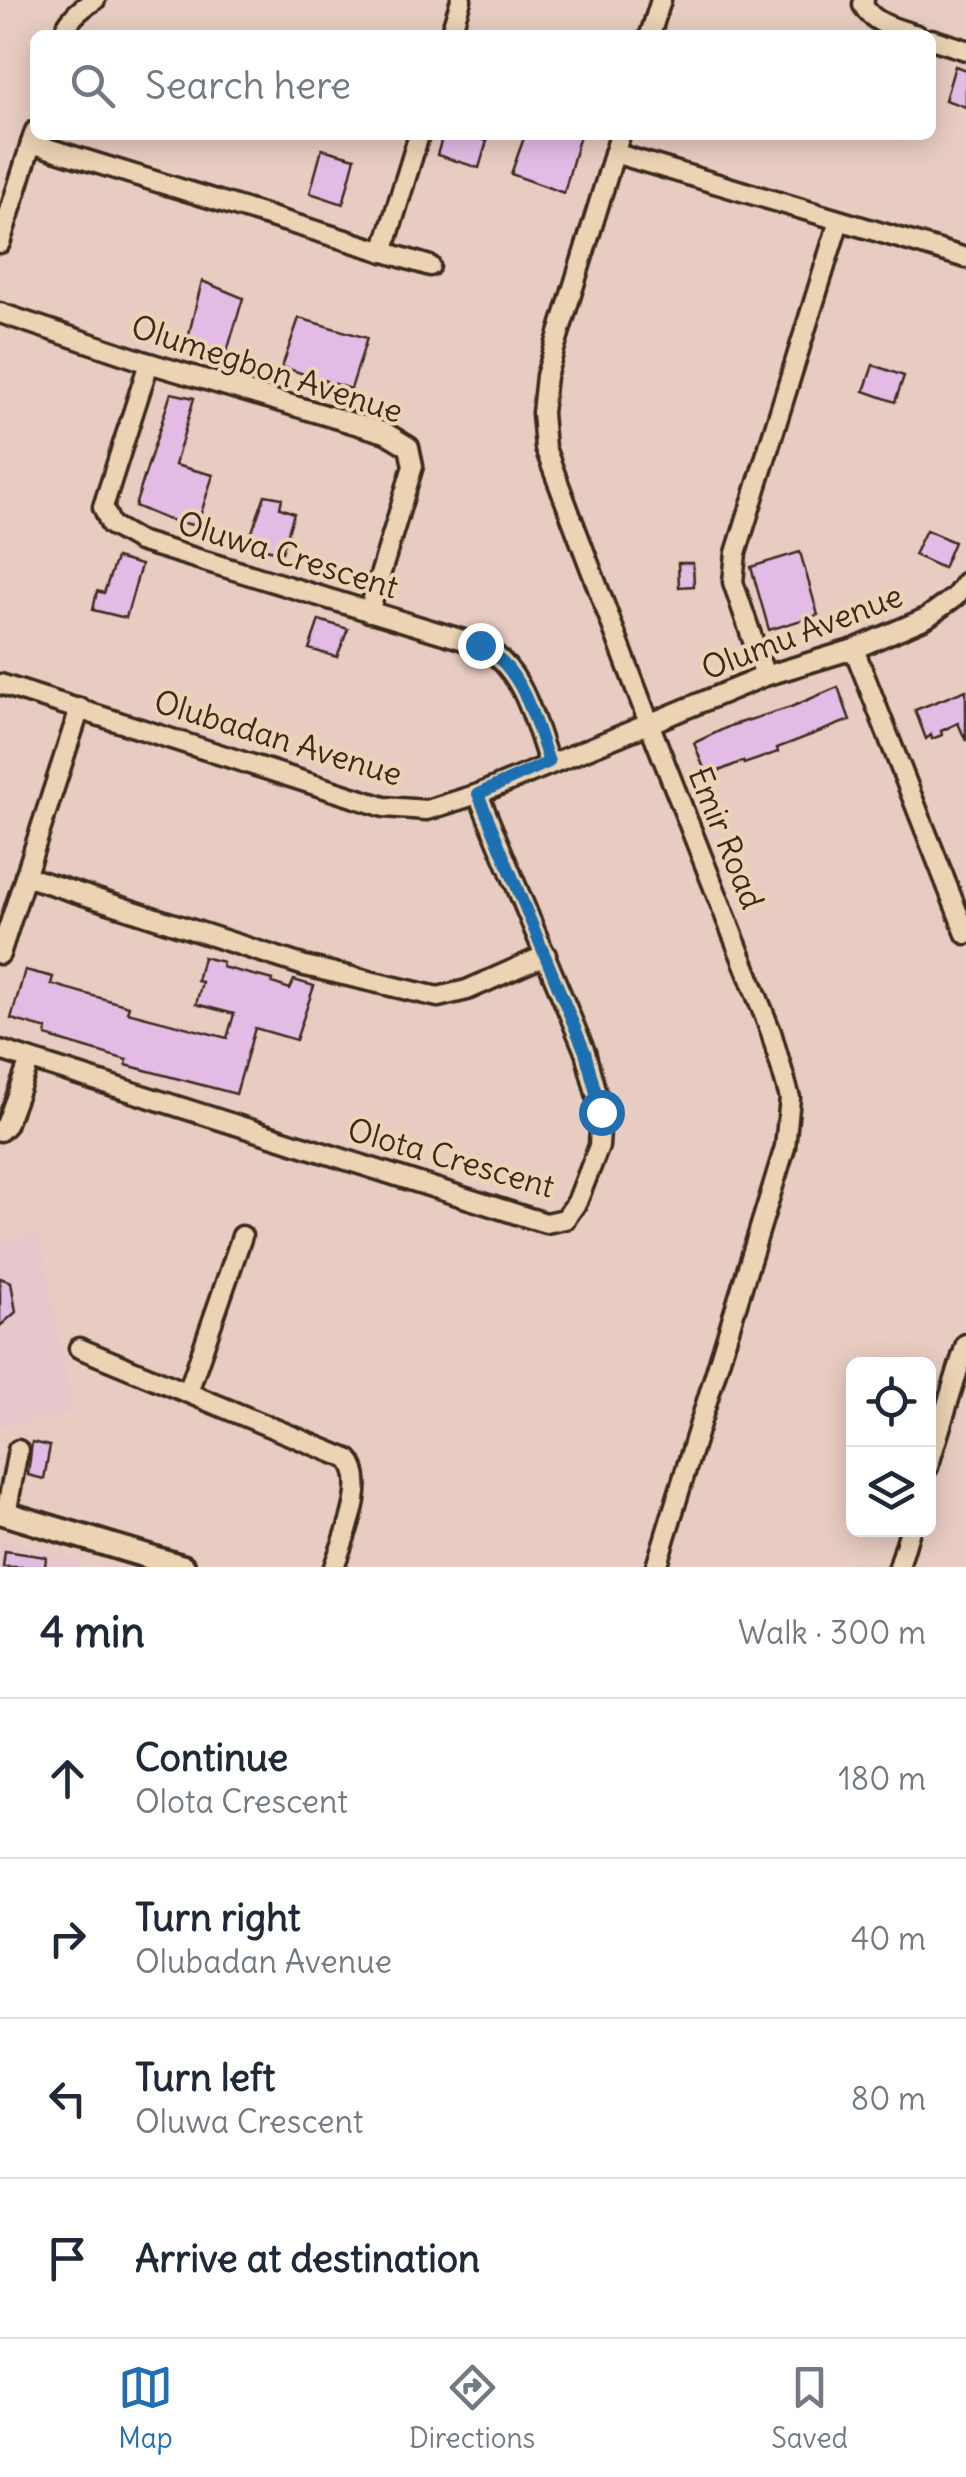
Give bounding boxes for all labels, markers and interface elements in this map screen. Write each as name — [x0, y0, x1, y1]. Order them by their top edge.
search box — [30, 30, 936, 140]
icon: search — [65, 58, 120, 113]
text: Search here — [145, 62, 351, 109]
street label: Olumegbon Avenue — [126, 305, 408, 432]
street label: Oluwa Crescent — [173, 502, 404, 608]
street label: Olumu Avenue — [695, 574, 908, 689]
route end — [458, 623, 504, 669]
street label: Olubadan Avenue — [149, 680, 407, 795]
street label: Emir Road — [679, 761, 773, 915]
route start — [579, 1090, 625, 1136]
street label: Olota Crescent — [343, 1108, 559, 1207]
map controls — [846, 1357, 936, 1537]
button: locate — [846, 1357, 936, 1447]
button: layers — [846, 1447, 936, 1537]
text: 4 min — [40, 1606, 145, 1658]
text: Walk · 300 m — [738, 1612, 926, 1653]
text: Continue — [135, 1734, 288, 1781]
icon: ahead — [40, 1751, 95, 1806]
text: 180 m — [838, 1758, 926, 1799]
text: Olota Crescent — [135, 1781, 348, 1822]
text: Turn right — [135, 1894, 301, 1941]
icon: right — [40, 1911, 95, 1966]
text: 40 m — [851, 1918, 926, 1959]
text: Olubadan Avenue — [135, 1941, 392, 1982]
text: Turn left — [135, 2054, 275, 2101]
icon: left — [40, 2071, 95, 2126]
text: 80 m — [851, 2078, 926, 2119]
text: Oluwa Crescent — [135, 2101, 363, 2142]
icon: arrive — [40, 2231, 95, 2286]
text: Arrive at destination — [135, 2235, 480, 2282]
tab: Map — [118, 2360, 173, 2456]
tab: Directions — [409, 2360, 535, 2456]
tab: Saved — [771, 2360, 848, 2456]

